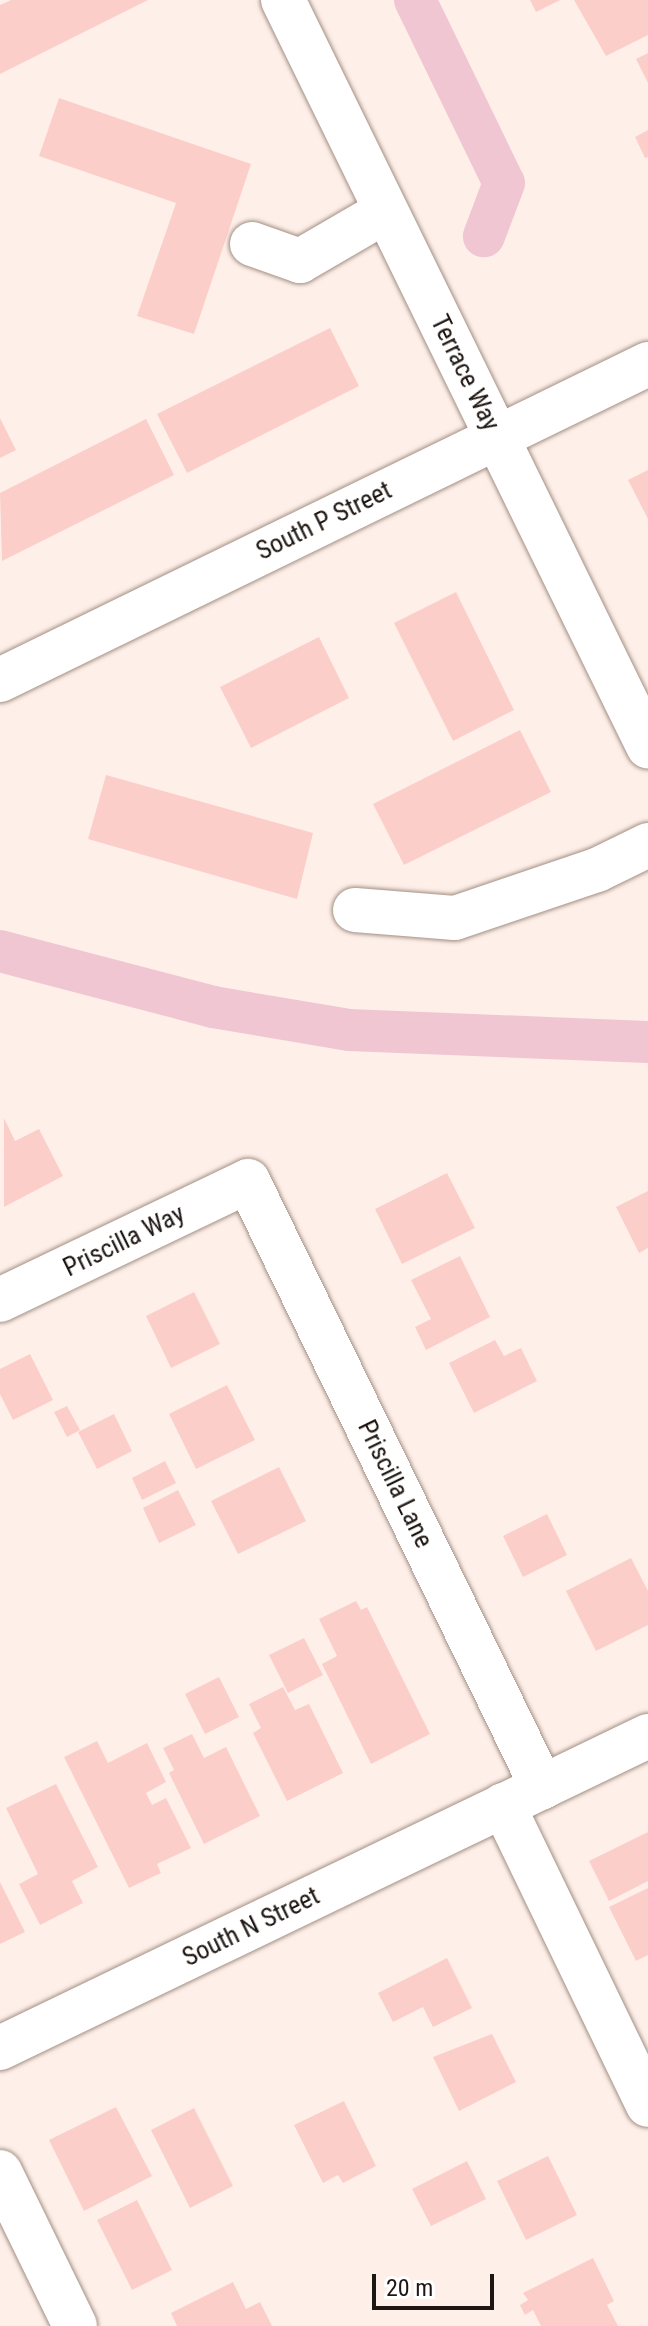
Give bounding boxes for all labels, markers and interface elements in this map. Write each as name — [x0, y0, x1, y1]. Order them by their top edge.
street label: Terrace Way — [424, 310, 506, 436]
street label: South P Street — [251, 475, 397, 567]
street label: Priscilla Way — [58, 1198, 190, 1284]
street label: Priscilla Lane — [351, 1415, 439, 1553]
street label: South N Street — [178, 1880, 324, 1974]
scale bar — [376, 2258, 498, 2308]
text: 20 m — [386, 2274, 433, 2302]

